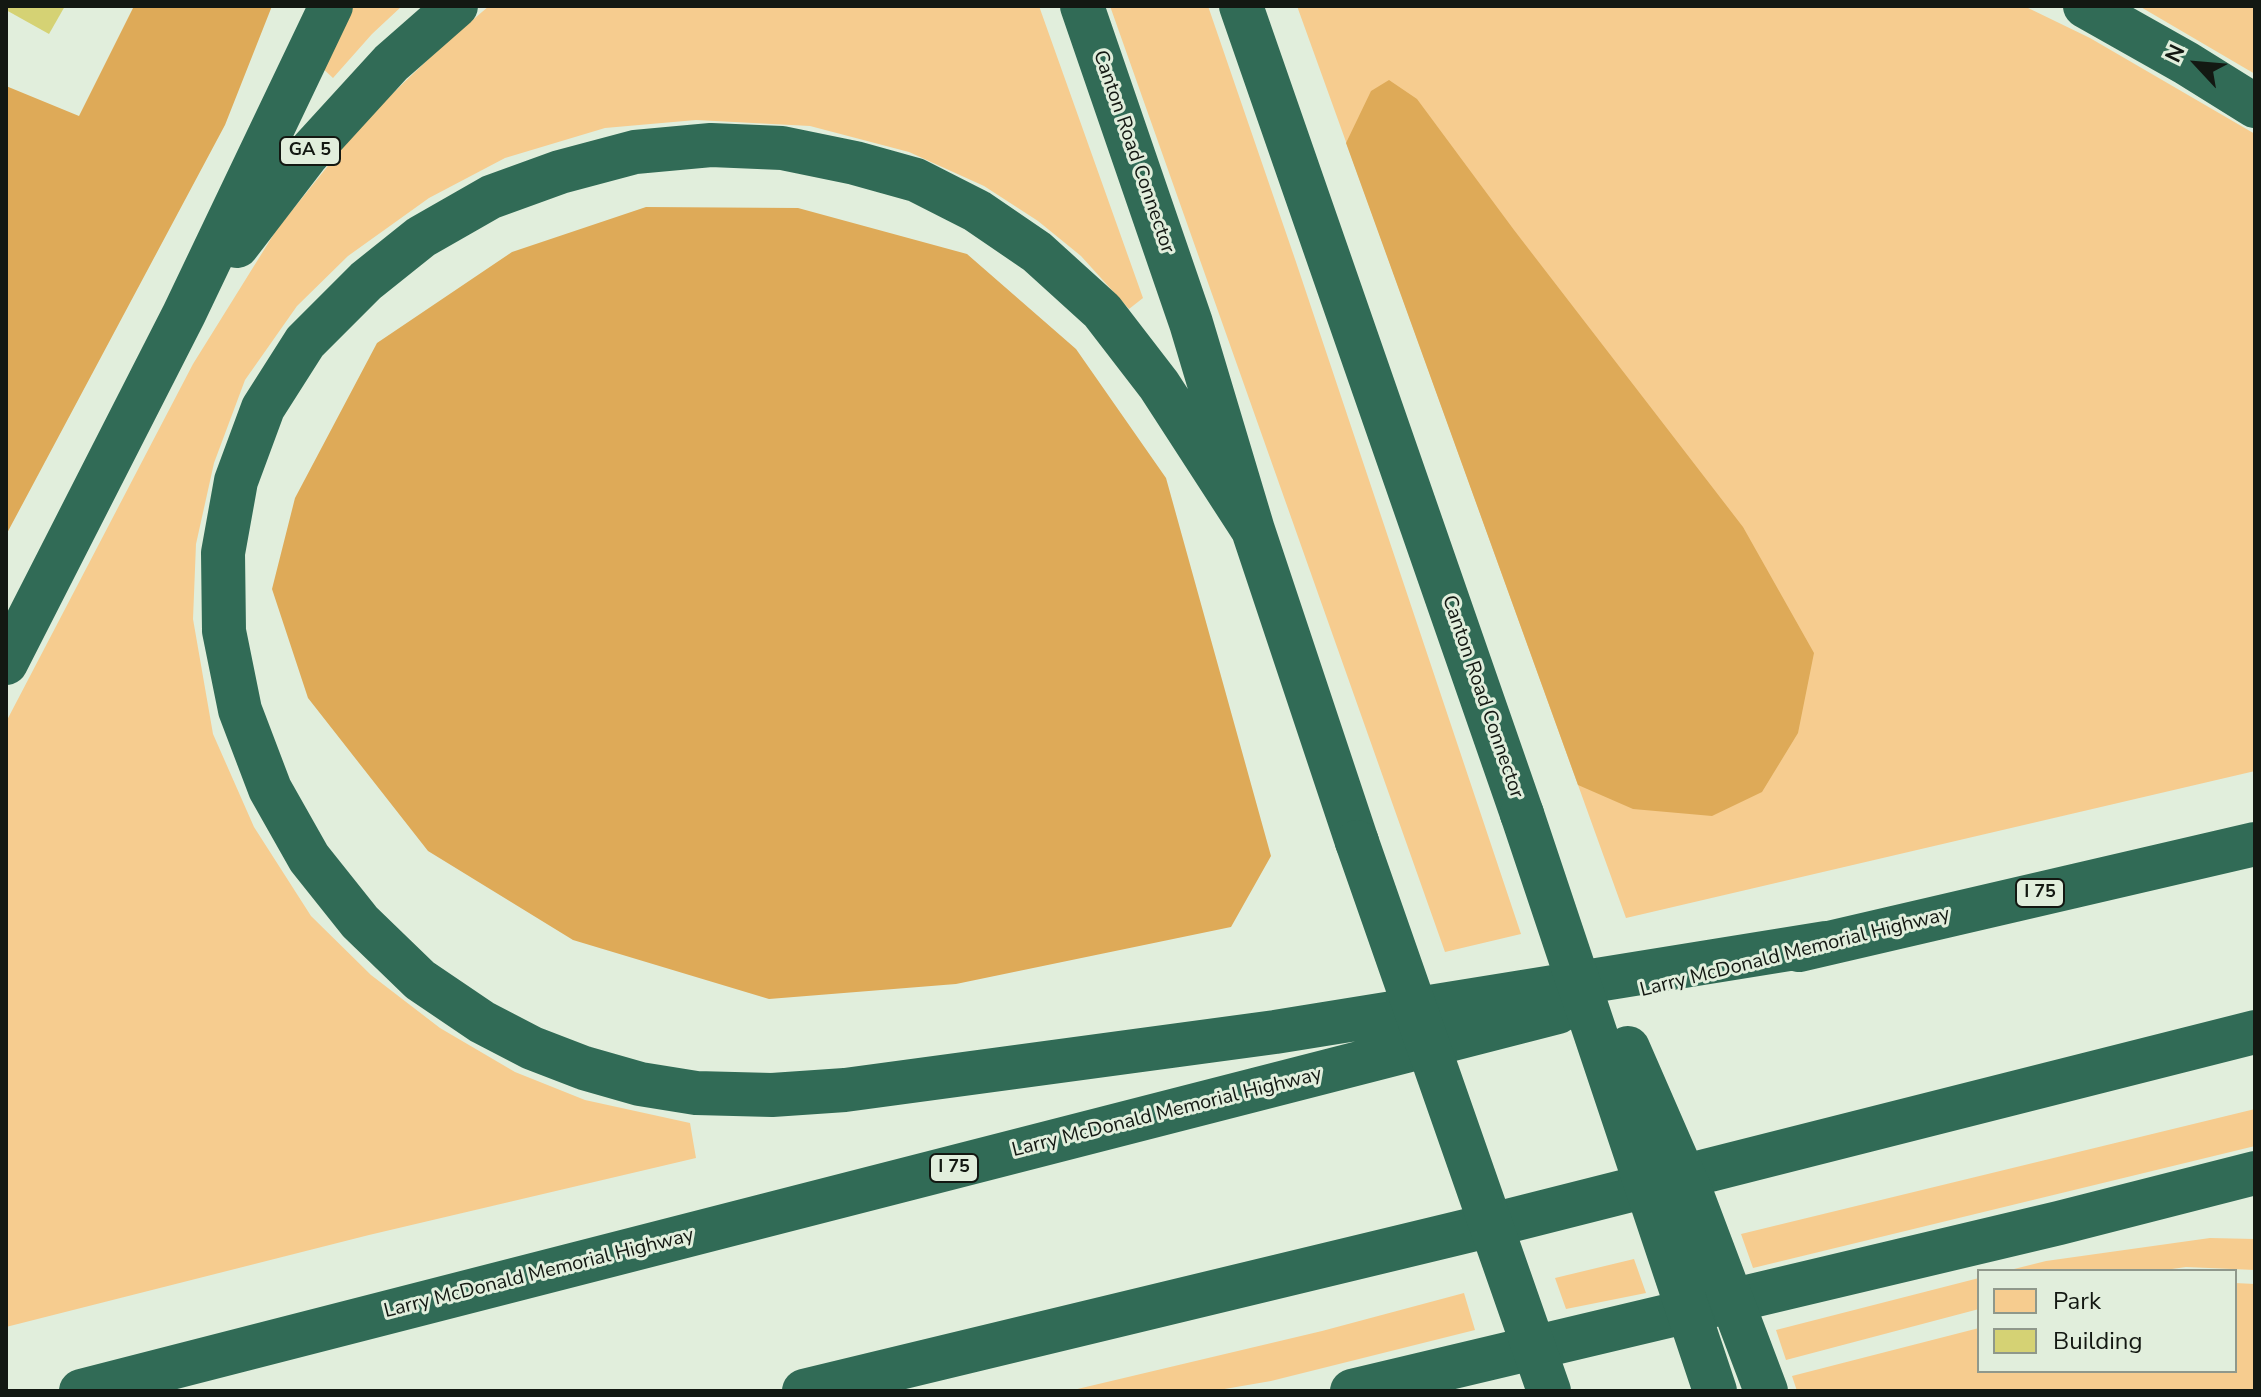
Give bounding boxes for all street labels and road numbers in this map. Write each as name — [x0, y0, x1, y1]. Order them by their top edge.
street label: Canton Road Connector — [1087, 47, 1179, 257]
road number: GA 5 — [280, 137, 340, 165]
street label: Canton Road Connector — [1436, 592, 1528, 802]
road number: I 75 — [2016, 879, 2064, 907]
street label: Larry McDonald Memorial Highway — [1638, 903, 1952, 1003]
street label: Larry McDonald Memorial Highway — [1010, 1063, 1324, 1163]
road number: I 75 — [930, 1154, 978, 1182]
street label: Larry McDonald Memorial Highway — [382, 1224, 696, 1324]

